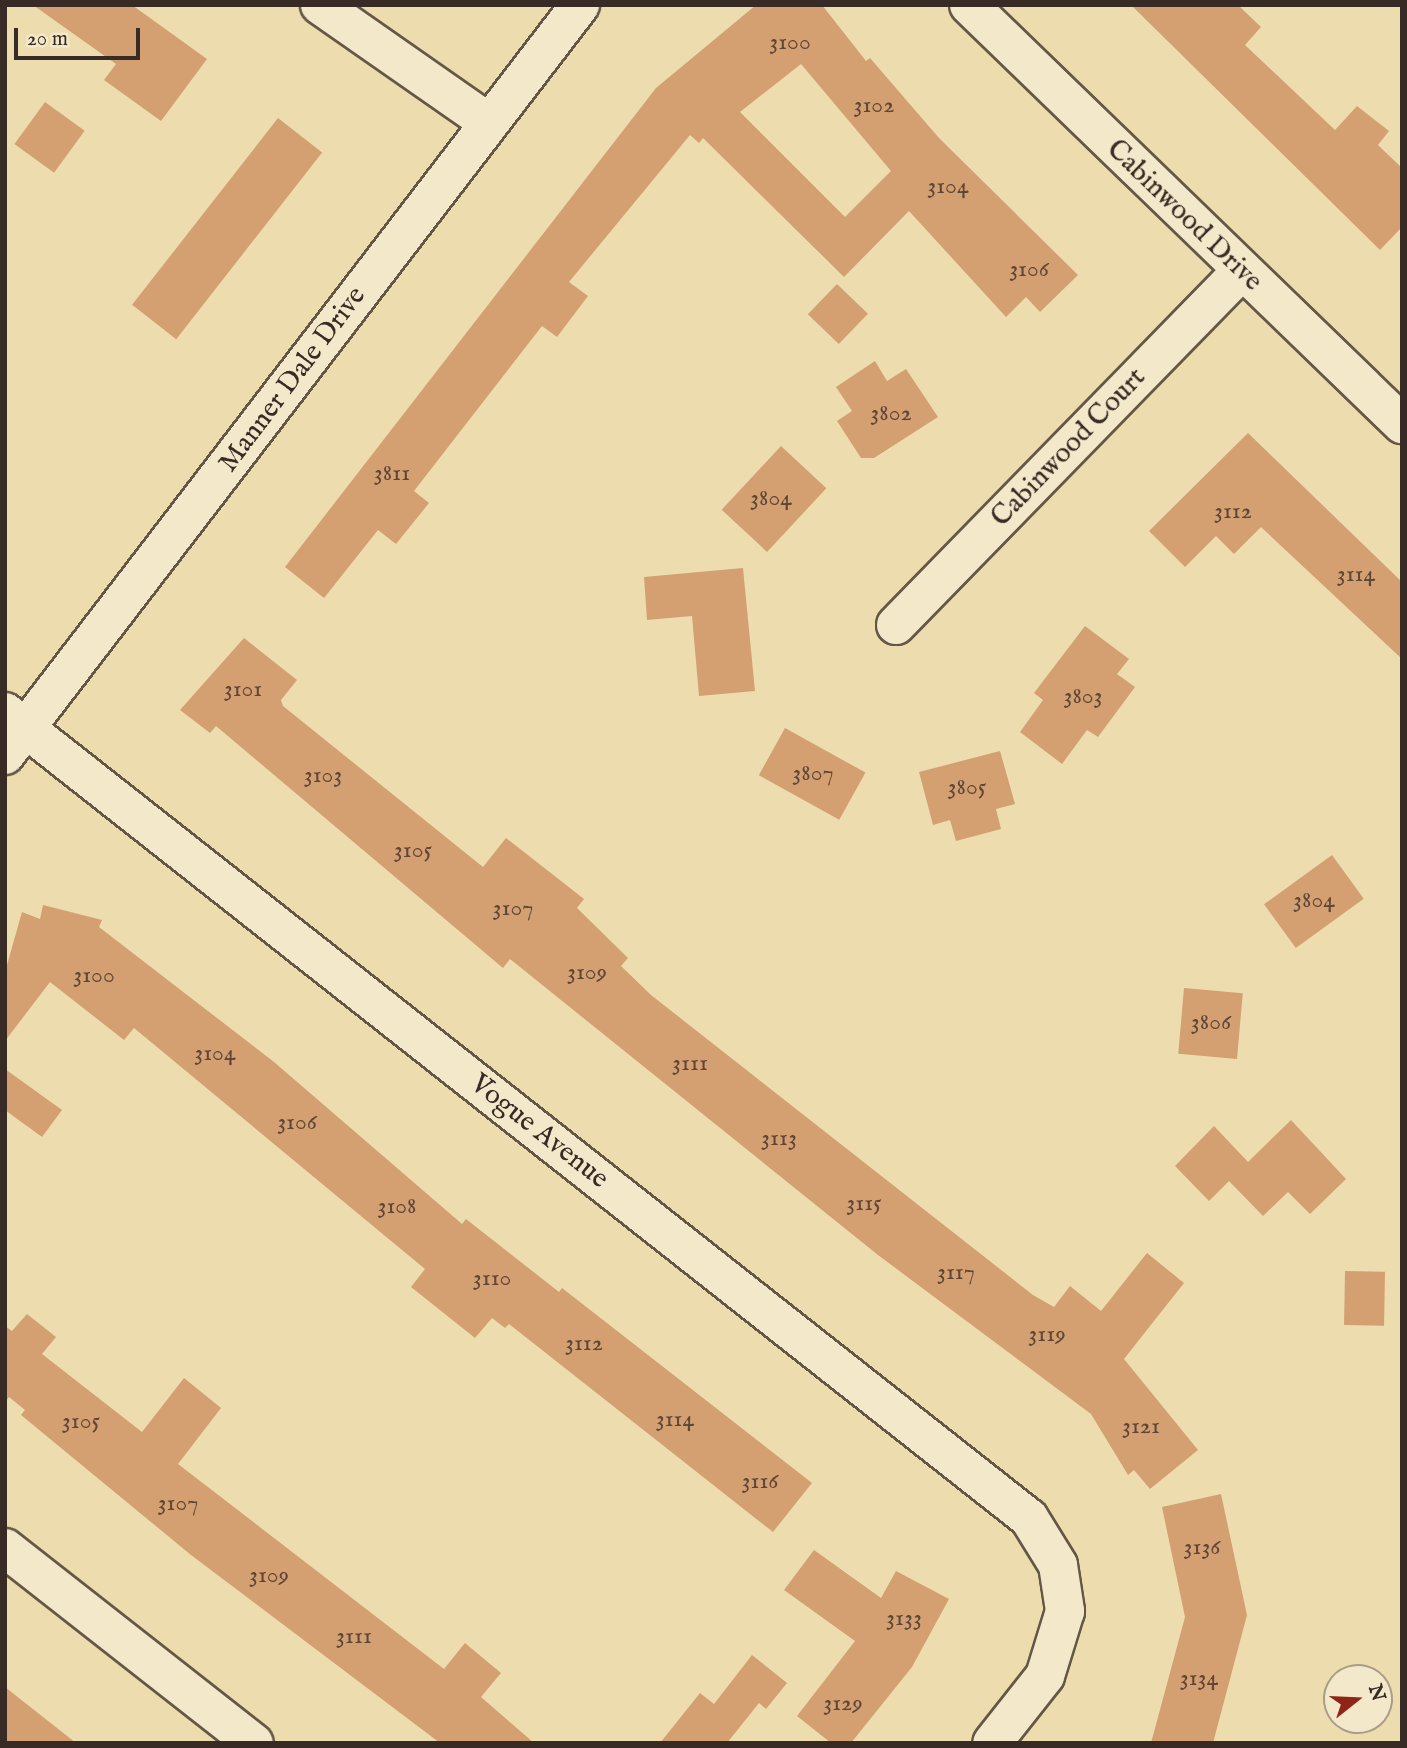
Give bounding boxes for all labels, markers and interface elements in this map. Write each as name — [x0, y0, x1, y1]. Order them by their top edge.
scale bar — [18, 14, 144, 58]
text: 20 m — [27, 26, 68, 53]
house number: 3100 — [769, 29, 811, 57]
house number: 3102 — [854, 92, 894, 120]
street label: Cabinwood Drive — [1099, 133, 1269, 299]
house number: 3104 — [927, 173, 969, 201]
house number: 3106 — [1009, 256, 1049, 284]
street label: Manner Dale Drive — [212, 281, 374, 479]
street label: Cabinwood Court — [985, 362, 1153, 534]
house number: 3802 — [870, 400, 912, 428]
house number: 3811 — [374, 460, 410, 488]
house number: 3804 — [750, 485, 792, 513]
house number: 3112 — [1214, 498, 1252, 526]
house number: 3114 — [1337, 561, 1375, 589]
house number: 3101 — [224, 676, 262, 704]
house number: 3803 — [1063, 683, 1103, 711]
house number: 3807 — [792, 760, 834, 788]
house number: 3103 — [304, 762, 342, 790]
house number: 3805 — [948, 774, 986, 802]
house number: 3105 — [394, 837, 432, 865]
house number: 3804 — [1293, 887, 1335, 915]
house number: 3107 — [493, 895, 533, 923]
house number: 3109 — [567, 959, 607, 987]
house number: 3100 — [73, 962, 115, 990]
house number: 3806 — [1191, 1009, 1231, 1037]
house number: 3104 — [194, 1040, 236, 1068]
house number: 3111 — [672, 1050, 708, 1078]
street label: Vogue Avenue — [463, 1068, 615, 1196]
house number: 3106 — [277, 1109, 317, 1137]
house number: 3113 — [761, 1125, 797, 1153]
house number: 3115 — [846, 1190, 882, 1218]
house number: 3108 — [378, 1193, 416, 1221]
house number: 3117 — [937, 1259, 975, 1287]
house number: 3110 — [473, 1265, 511, 1293]
house number: 3119 — [1028, 1321, 1066, 1349]
house number: 3112 — [565, 1330, 603, 1358]
house number: 3114 — [656, 1406, 694, 1434]
house number: 3105 — [62, 1408, 100, 1436]
house number: 3121 — [1122, 1413, 1160, 1441]
house number: 3116 — [742, 1468, 778, 1496]
house number: 3107 — [158, 1490, 198, 1518]
house number: 3136 — [1184, 1534, 1220, 1562]
house number: 3109 — [249, 1562, 289, 1590]
house number: 3133 — [886, 1605, 922, 1633]
house number: 3111 — [336, 1623, 372, 1651]
north arrow — [1323, 1664, 1393, 1734]
house number: 3134 — [1180, 1665, 1218, 1693]
text: N — [1362, 1682, 1390, 1705]
house number: 3129 — [823, 1690, 863, 1718]

